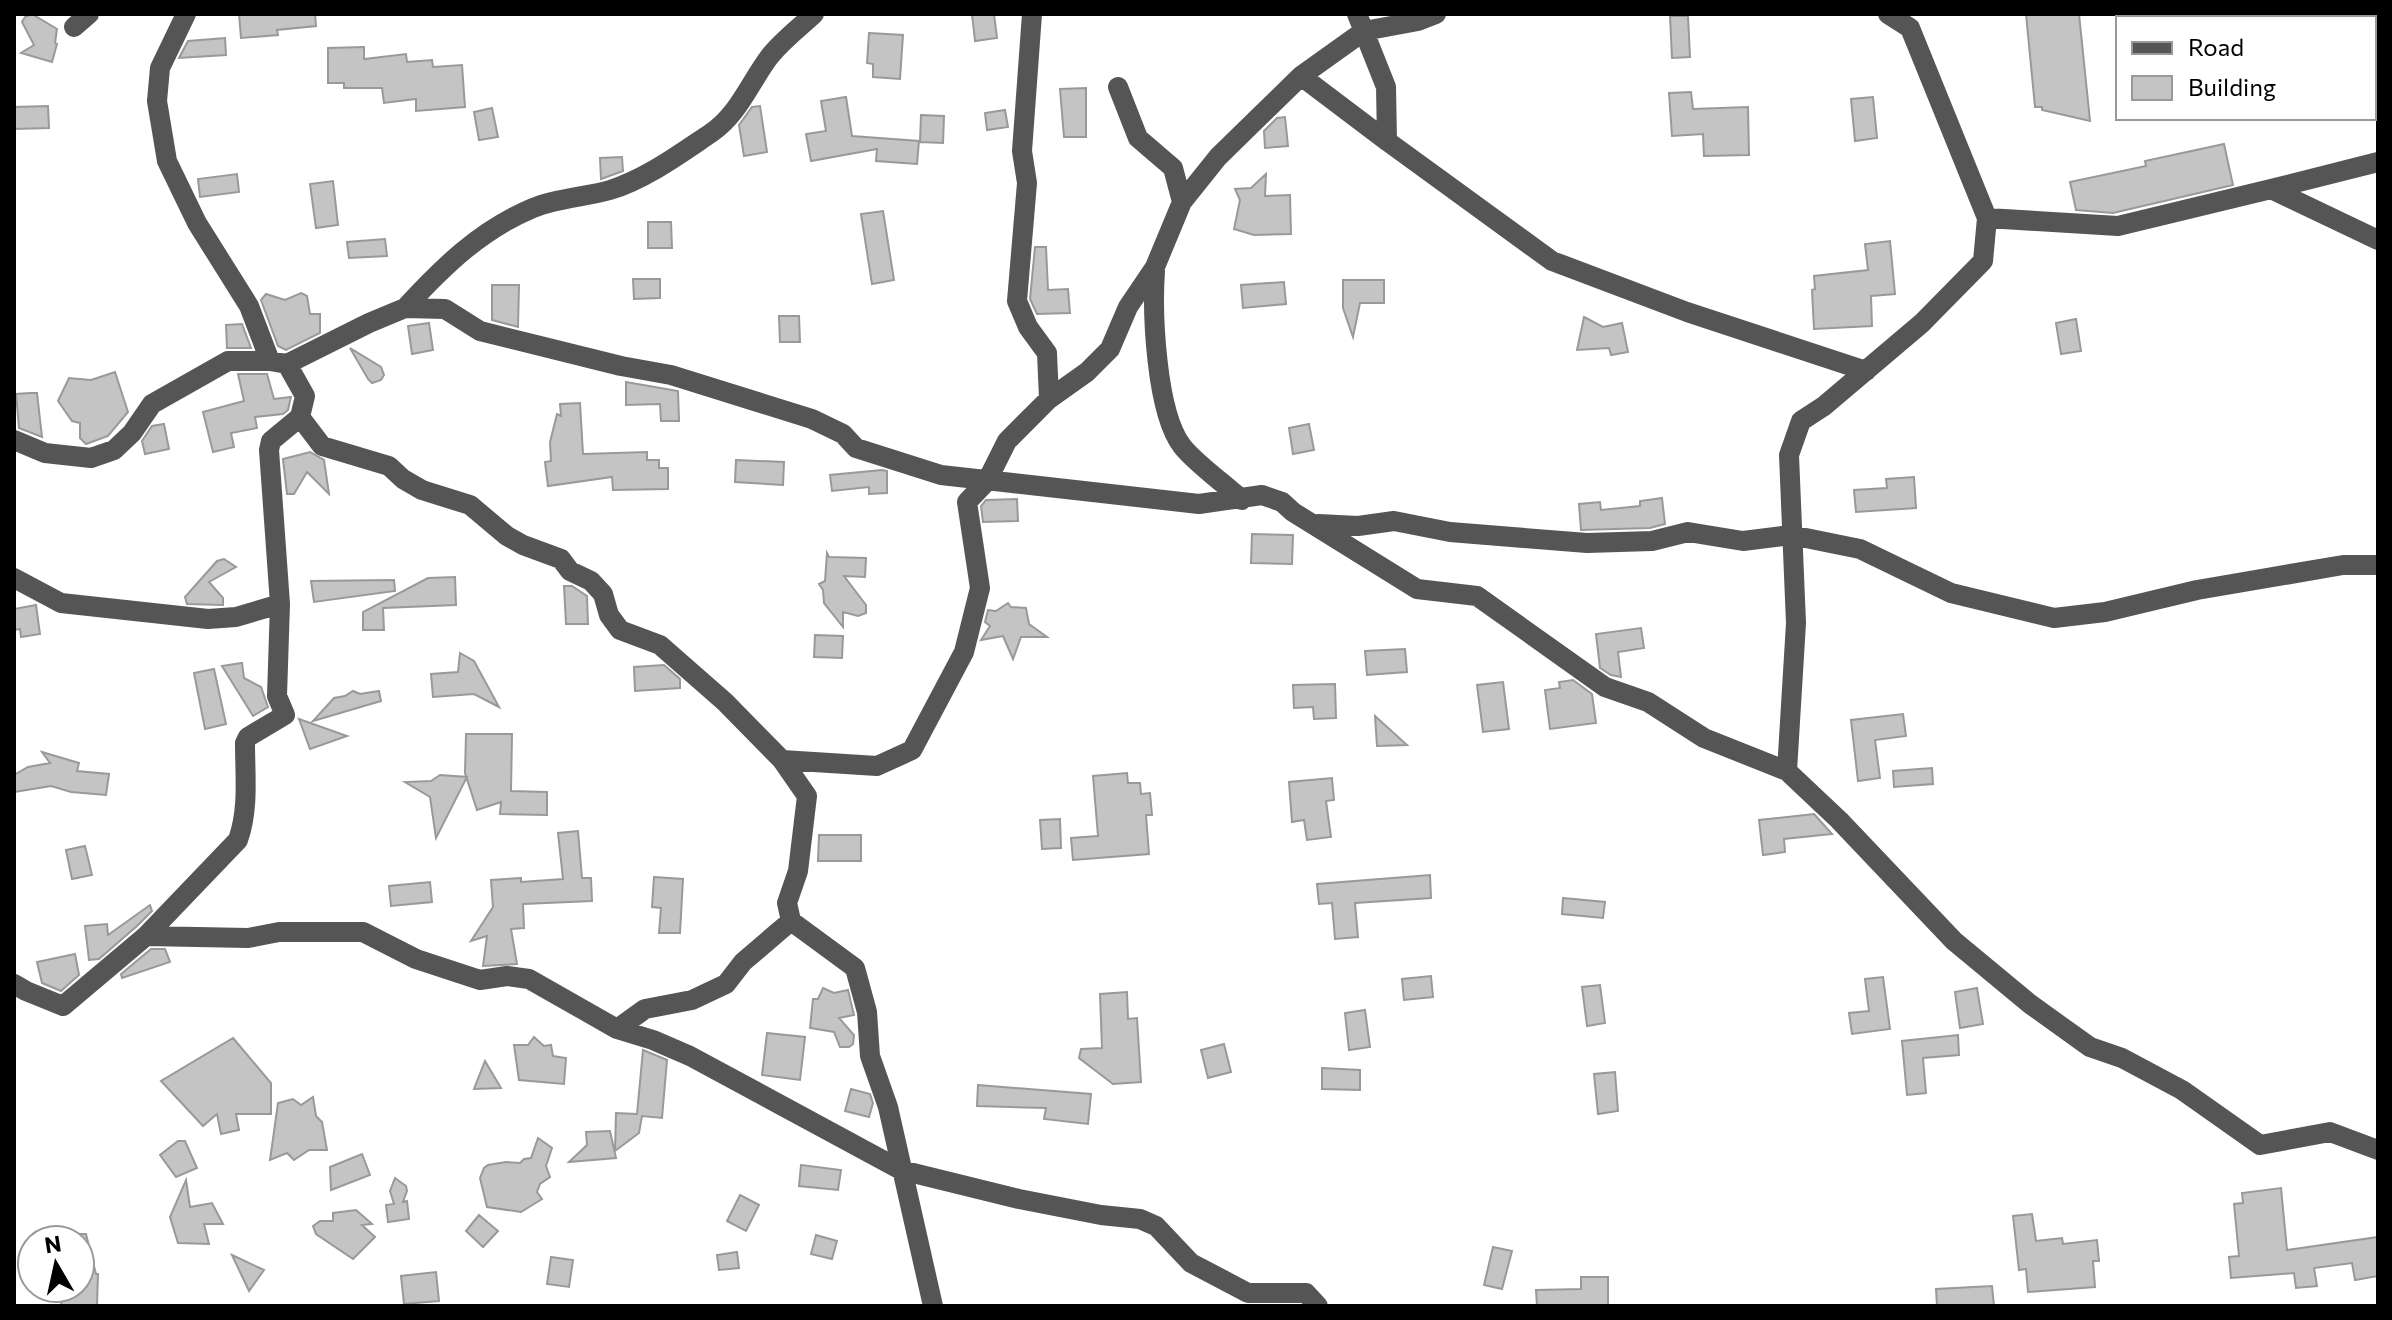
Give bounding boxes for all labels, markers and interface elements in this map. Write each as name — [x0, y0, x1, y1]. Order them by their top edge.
legend — [2116, 16, 2376, 120]
text: Road — [2188, 32, 2244, 61]
text: Building — [2188, 72, 2276, 101]
north arrow — [16, 1224, 96, 1304]
text: N — [43, 1229, 63, 1258]

